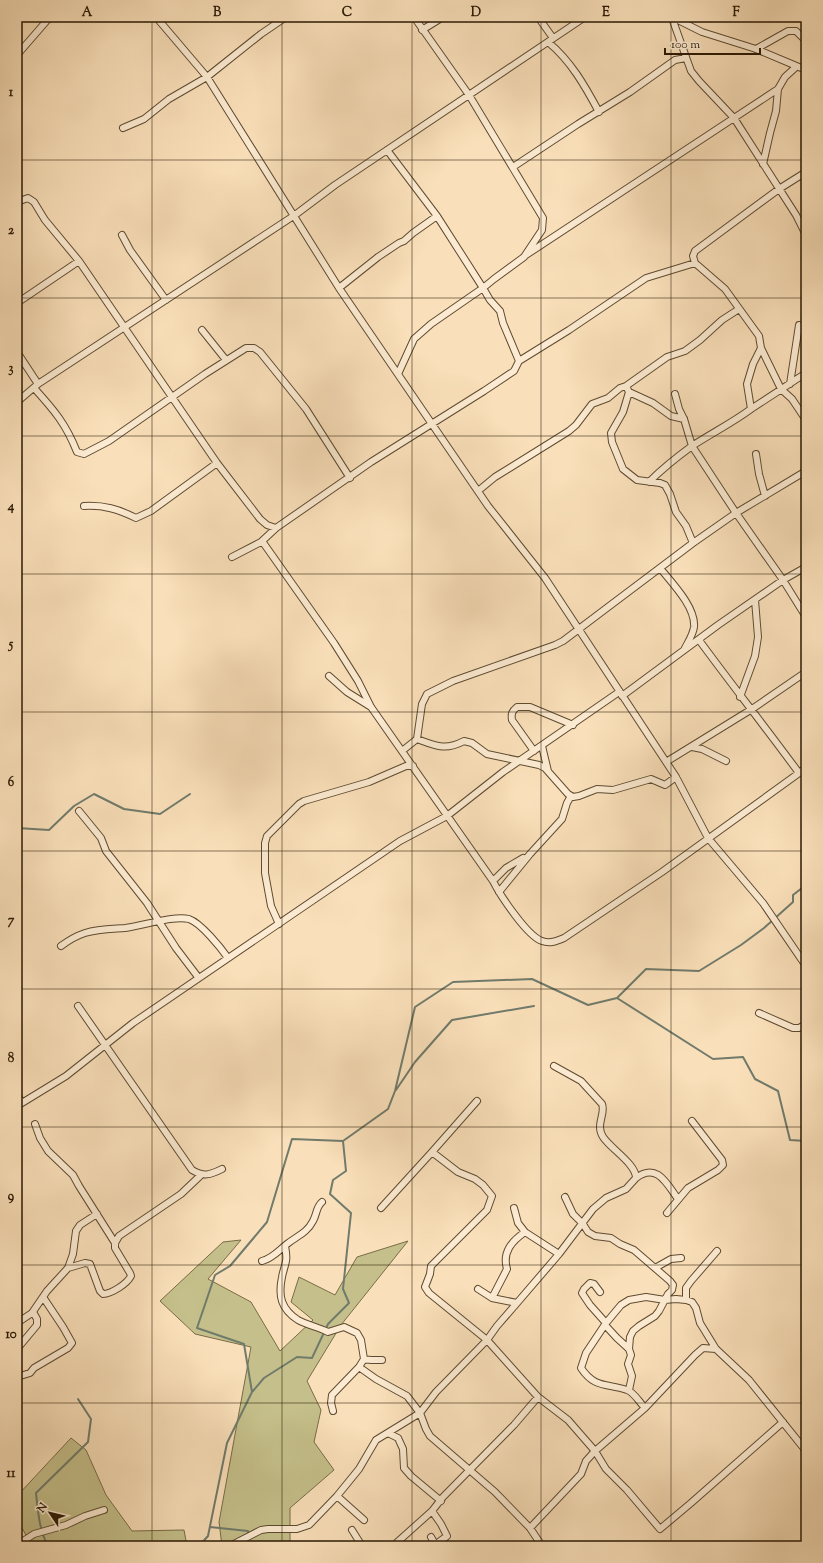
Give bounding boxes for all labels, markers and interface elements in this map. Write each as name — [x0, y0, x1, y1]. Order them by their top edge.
text: A — [82, 4, 93, 22]
text: B — [213, 4, 222, 22]
text: C — [342, 4, 352, 22]
text: D — [471, 4, 481, 22]
text: E — [602, 4, 610, 22]
text: F — [732, 4, 740, 22]
scale bar — [665, 30, 760, 56]
text: 100 m — [671, 36, 700, 54]
text: 1 — [9, 84, 14, 102]
text: 2 — [8, 222, 15, 240]
text: 3 — [8, 360, 14, 378]
text: 4 — [7, 498, 15, 516]
text: 5 — [8, 636, 14, 654]
text: 6 — [8, 774, 15, 792]
text: 7 — [8, 912, 15, 930]
text: 8 — [8, 1050, 15, 1068]
text: 9 — [8, 1188, 15, 1206]
text: 10 — [5, 1326, 17, 1344]
text: 11 — [7, 1465, 16, 1483]
north arrow — [30, 1493, 70, 1533]
text: N — [33, 1499, 52, 1517]

